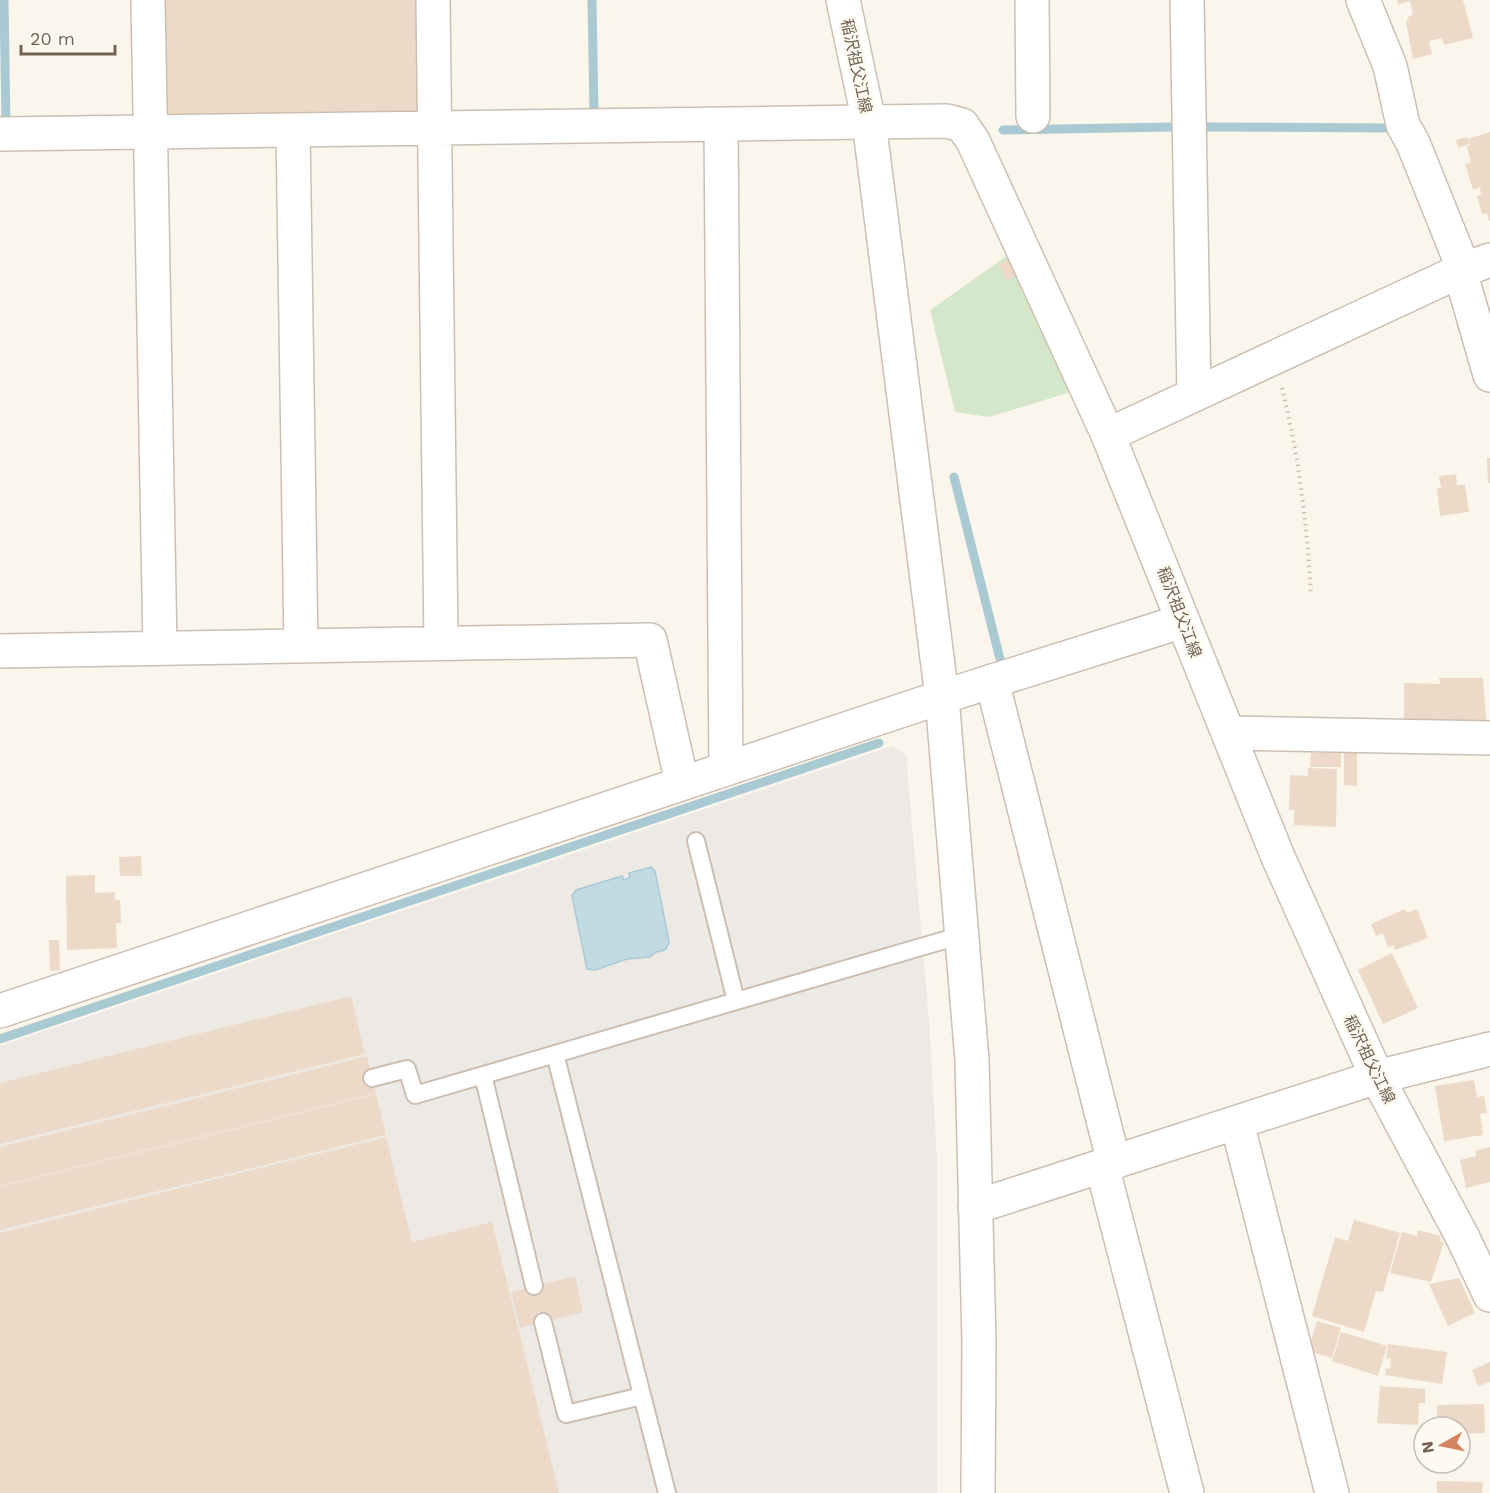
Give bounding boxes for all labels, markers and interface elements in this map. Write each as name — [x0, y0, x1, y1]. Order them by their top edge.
street label: 稲沢祖父江線 — [837, 17, 876, 115]
scale bar — [21, 18, 116, 56]
text: 20 m — [30, 28, 75, 49]
street label: 稲沢祖父江線 — [1153, 564, 1206, 660]
street label: 稲沢祖父江線 — [1340, 1012, 1399, 1107]
north arrow — [1412, 1415, 1472, 1475]
text: N — [1417, 1440, 1438, 1455]

